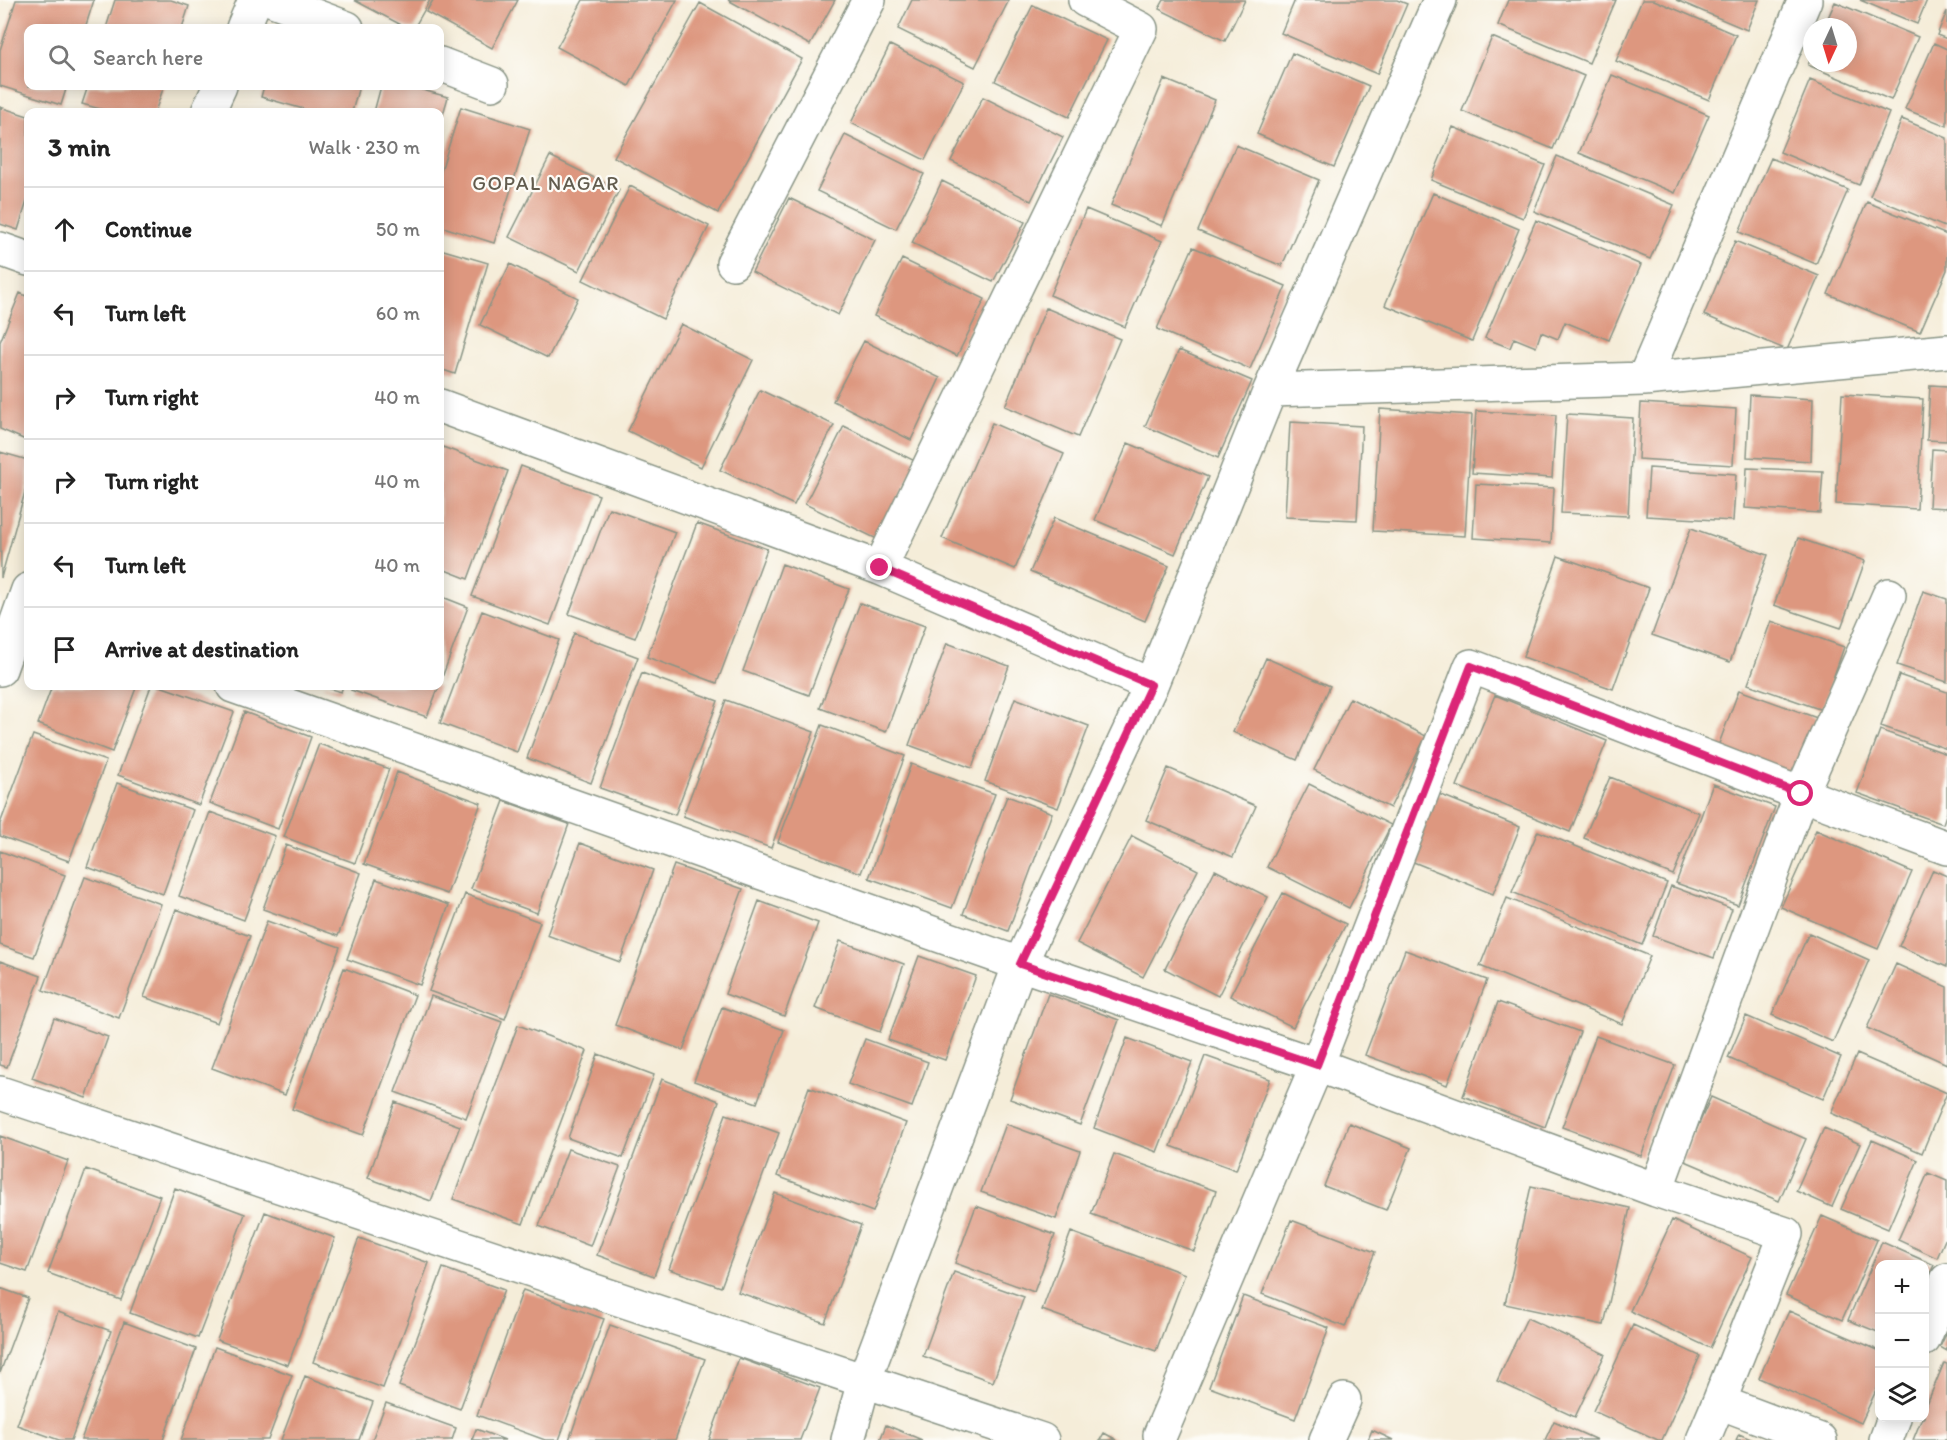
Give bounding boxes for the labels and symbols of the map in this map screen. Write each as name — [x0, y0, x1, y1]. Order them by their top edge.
north arrow — [1803, 18, 1857, 72]
district label: GOPAL NAGAR — [472, 171, 620, 195]
route end — [866, 554, 892, 580]
route start — [1787, 780, 1813, 806]

